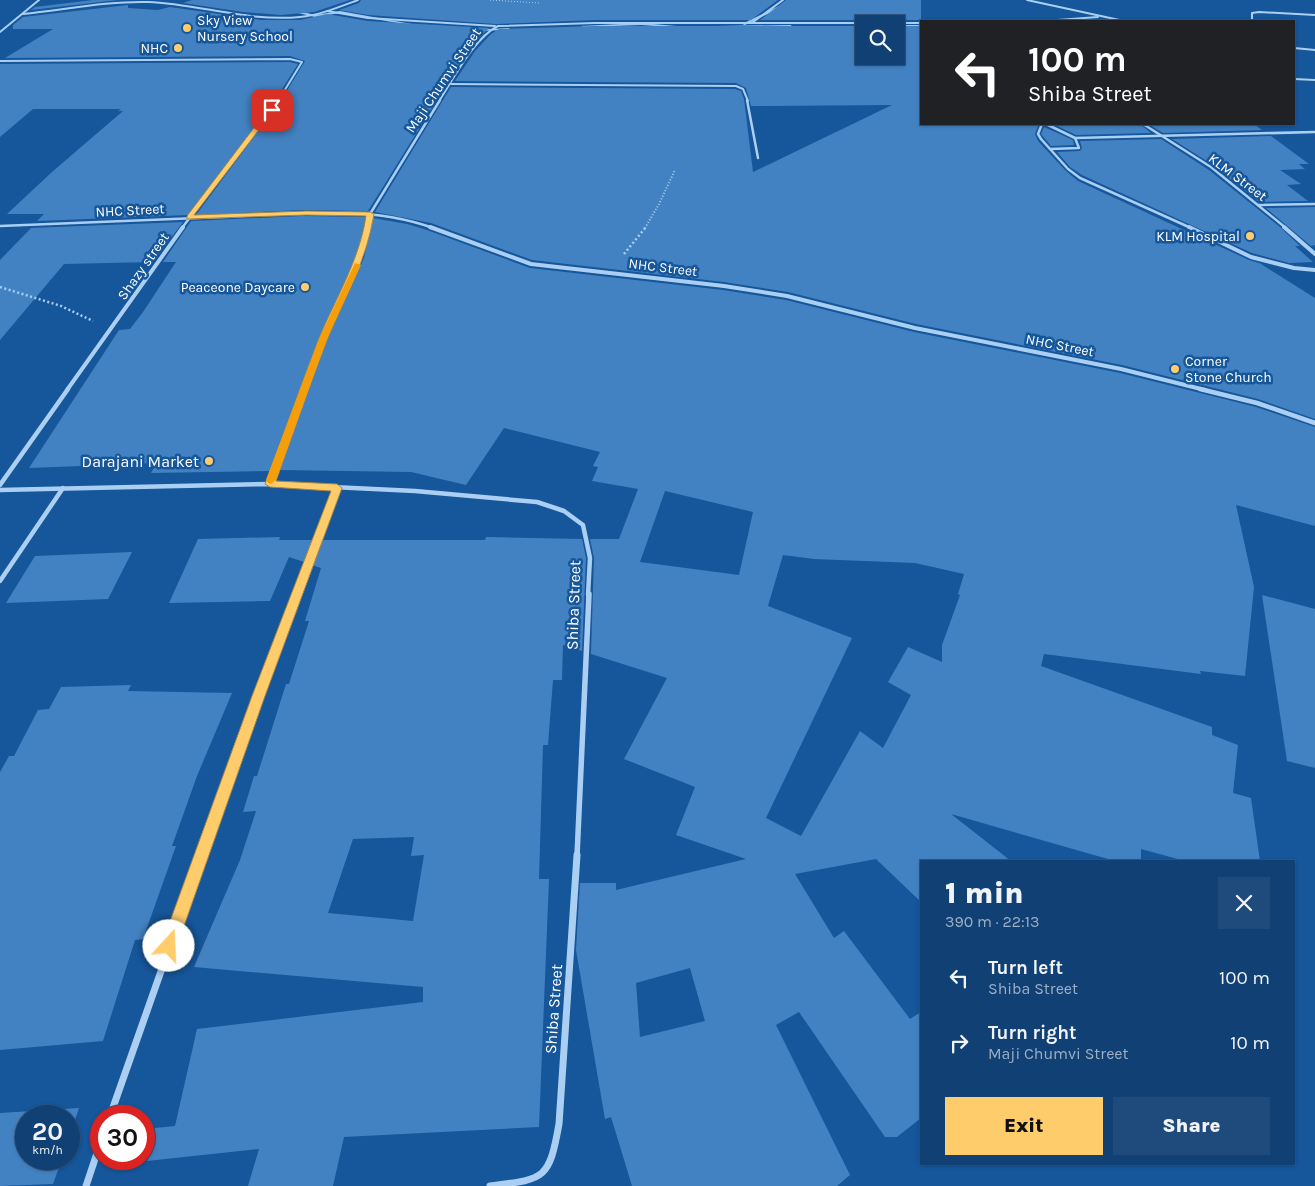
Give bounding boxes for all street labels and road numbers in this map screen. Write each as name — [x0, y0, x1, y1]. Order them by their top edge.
street label: Maji Chumvi Street — [402, 25, 485, 136]
street label: KLM Street — [1205, 150, 1270, 205]
street label: NHC Street — [95, 200, 165, 221]
street label: Shazy street — [114, 229, 173, 303]
street label: NHC Street — [628, 255, 698, 280]
street label: NHC Street — [1024, 331, 1096, 360]
street label: Shiba Street — [562, 560, 585, 650]
street label: Shiba Street — [541, 963, 566, 1055]

